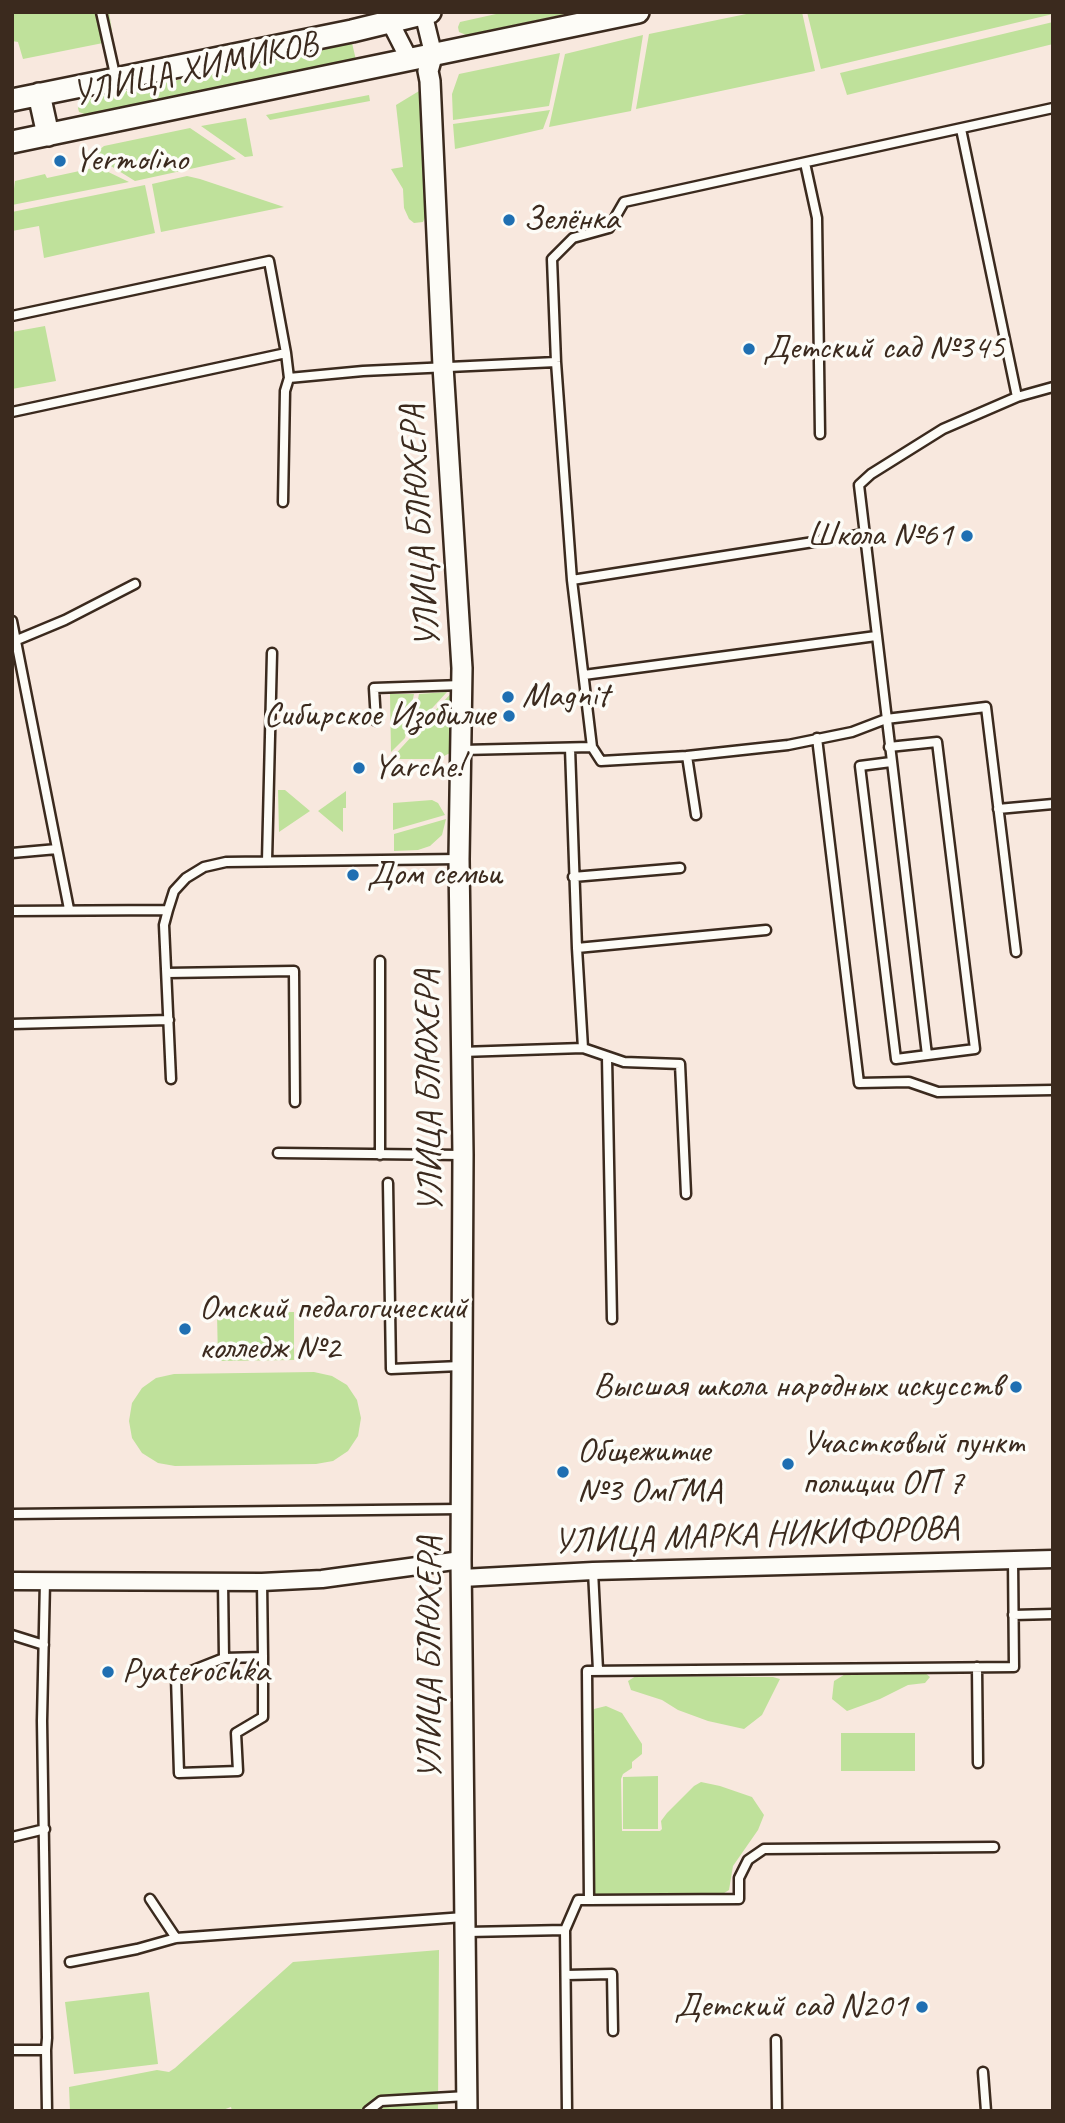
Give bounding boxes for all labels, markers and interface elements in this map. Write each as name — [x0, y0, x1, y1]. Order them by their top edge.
street label: УЛИЦА ХИМИКОВ — [69, 24, 321, 116]
place label: Yermolino — [74, 140, 188, 182]
marker: Yermolino — [52, 153, 68, 169]
place label: Зелёнка — [523, 199, 619, 241]
marker: Зелёнка — [501, 212, 517, 228]
place label: Детский сад №345 — [763, 328, 1005, 370]
marker: Детский сад №345 — [741, 341, 757, 357]
street label: УЛИЦА БЛЮХЕРА — [392, 403, 450, 649]
place label: Школа №61 — [807, 515, 953, 557]
marker: Школа №61 — [959, 528, 975, 544]
place label: Magnit — [522, 676, 609, 718]
marker: Magnit — [500, 689, 516, 705]
place label: Сибирское Изобилие — [263, 695, 495, 737]
marker: Сибирское Изобилие — [501, 708, 517, 724]
place label: Yarche! — [373, 747, 463, 789]
marker: Yarche! — [351, 760, 367, 776]
place label: Дом семьи — [367, 854, 502, 896]
marker: Дом семьи — [345, 867, 361, 883]
street label: УЛИЦА БЛЮХЕРА — [407, 969, 453, 1213]
place label: Омский педагогический колледж №2 — [199, 1288, 467, 1370]
marker: Омский педагогический колледж №2 — [177, 1321, 193, 1337]
place label: Высшая школа народных искусств — [593, 1366, 1002, 1408]
marker: Высшая школа народных искусств — [1008, 1379, 1024, 1395]
place label: Участковый пункт полиции ОП 7 — [802, 1423, 1023, 1505]
place label: Общежитие №3 ОмГМА — [577, 1431, 722, 1513]
marker: Участковый пункт полиции ОП 7 — [780, 1456, 796, 1472]
marker: Общежитие №3 ОмГМА — [555, 1464, 571, 1480]
street label: УЛИЦА МАРКА НИКИФОРОВА — [553, 1508, 959, 1564]
street label: УЛИЦА БЛЮХЕРА — [410, 1536, 452, 1780]
place label: Pyaterochka — [122, 1651, 269, 1693]
marker: Pyaterochka — [100, 1664, 116, 1680]
place label: Детский сад N201 — [674, 1986, 908, 2028]
marker: Детский сад N201 — [914, 1999, 930, 2015]

